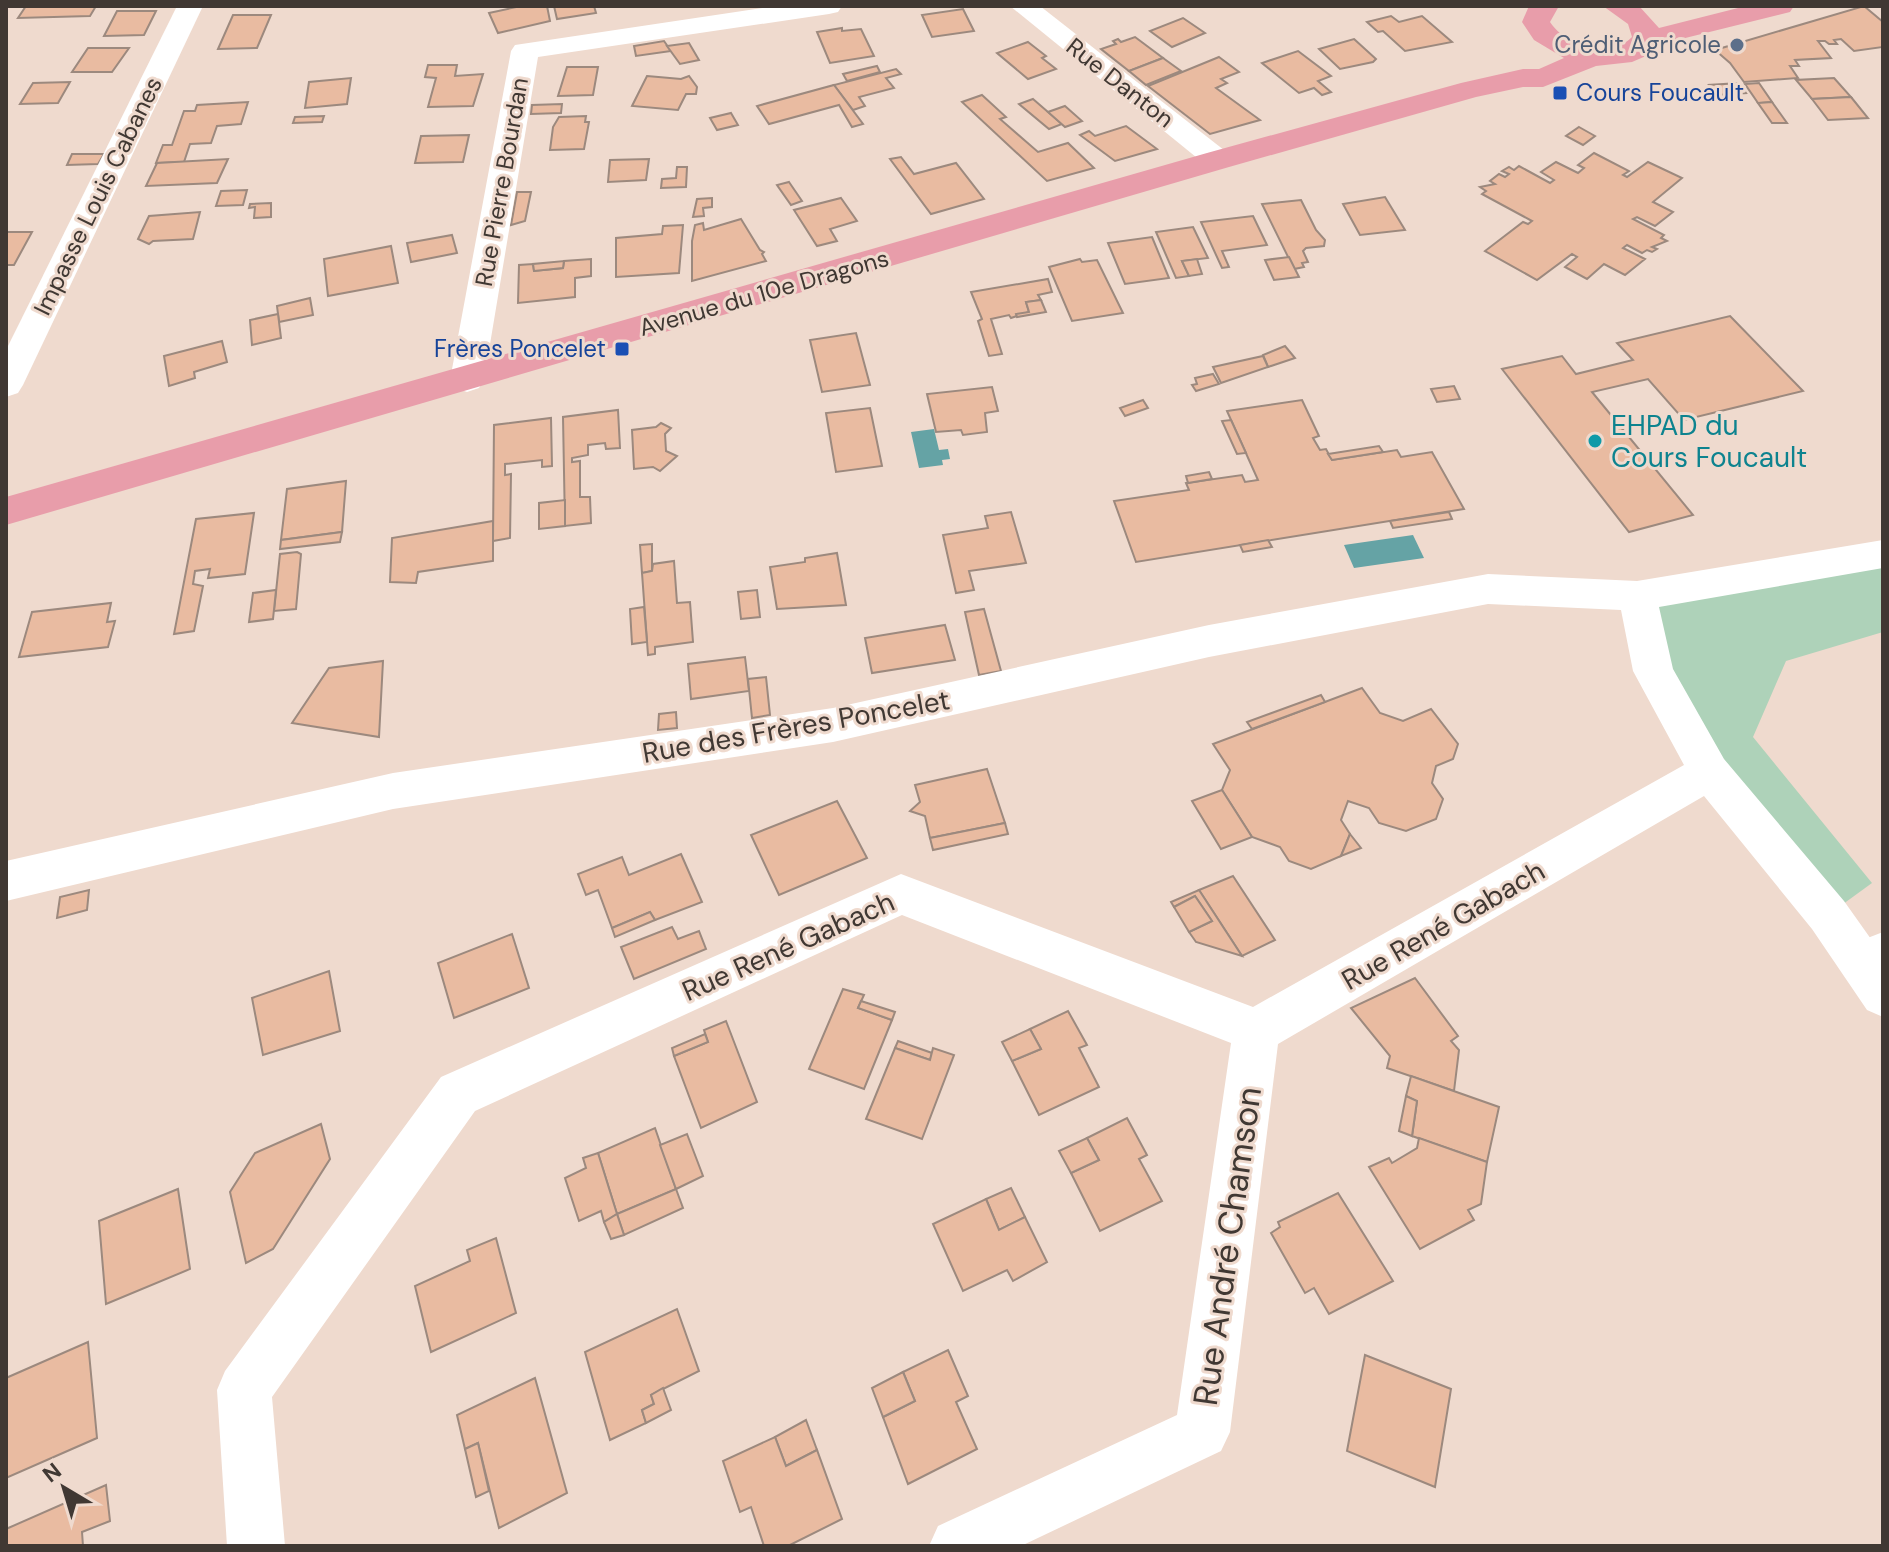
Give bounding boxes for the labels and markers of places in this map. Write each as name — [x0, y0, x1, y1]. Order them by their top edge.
place label: Crédit Agricole — [1554, 29, 1721, 60]
marker: Crédit Agricole — [1728, 36, 1746, 54]
place label: Cours Foucault — [1576, 77, 1744, 108]
marker: Cours Foucault — [1551, 84, 1569, 102]
place label: Frères Poncelet — [434, 333, 606, 364]
marker: Frères Poncelet — [613, 340, 631, 358]
place label: EHPAD du Cours Foucault — [1611, 407, 1807, 476]
marker: EHPAD du Cours Foucault — [1586, 432, 1604, 450]

